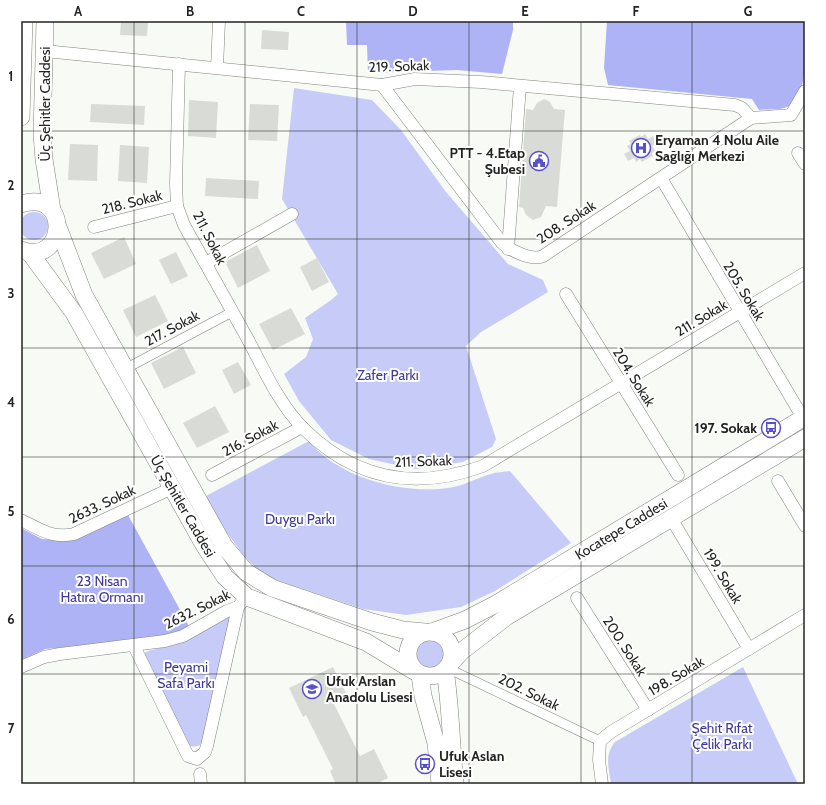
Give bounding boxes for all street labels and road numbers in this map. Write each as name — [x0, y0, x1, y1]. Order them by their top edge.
street label: Üç Şehitler Caddesi — [36, 47, 54, 161]
street label: 219. Sokak — [368, 56, 430, 76]
street label: 218. Sokak — [100, 186, 165, 218]
street label: 208. Sokak — [533, 196, 599, 248]
street label: 211. Sokak — [189, 208, 231, 268]
street label: 205. Sokak — [719, 258, 769, 324]
street label: 211. Sokak — [672, 295, 731, 341]
street label: 217. Sokak — [141, 306, 203, 350]
street label: 204. Sokak — [609, 344, 660, 410]
street label: 216. Sokak — [219, 415, 282, 460]
street label: 211. Sokak — [394, 451, 453, 471]
street label: Üç Şehitler Caddesi — [146, 452, 220, 560]
street label: 2633. Sokak — [66, 480, 139, 527]
street label: Kocatepe Caddesi — [571, 494, 671, 564]
street label: 199. Sokak — [700, 545, 747, 608]
street label: 2632. Sokak — [161, 585, 234, 633]
street label: 200. Sokak — [599, 613, 651, 680]
street label: 198. Sokak — [645, 652, 708, 700]
street label: 202. Sokak — [496, 670, 563, 715]

